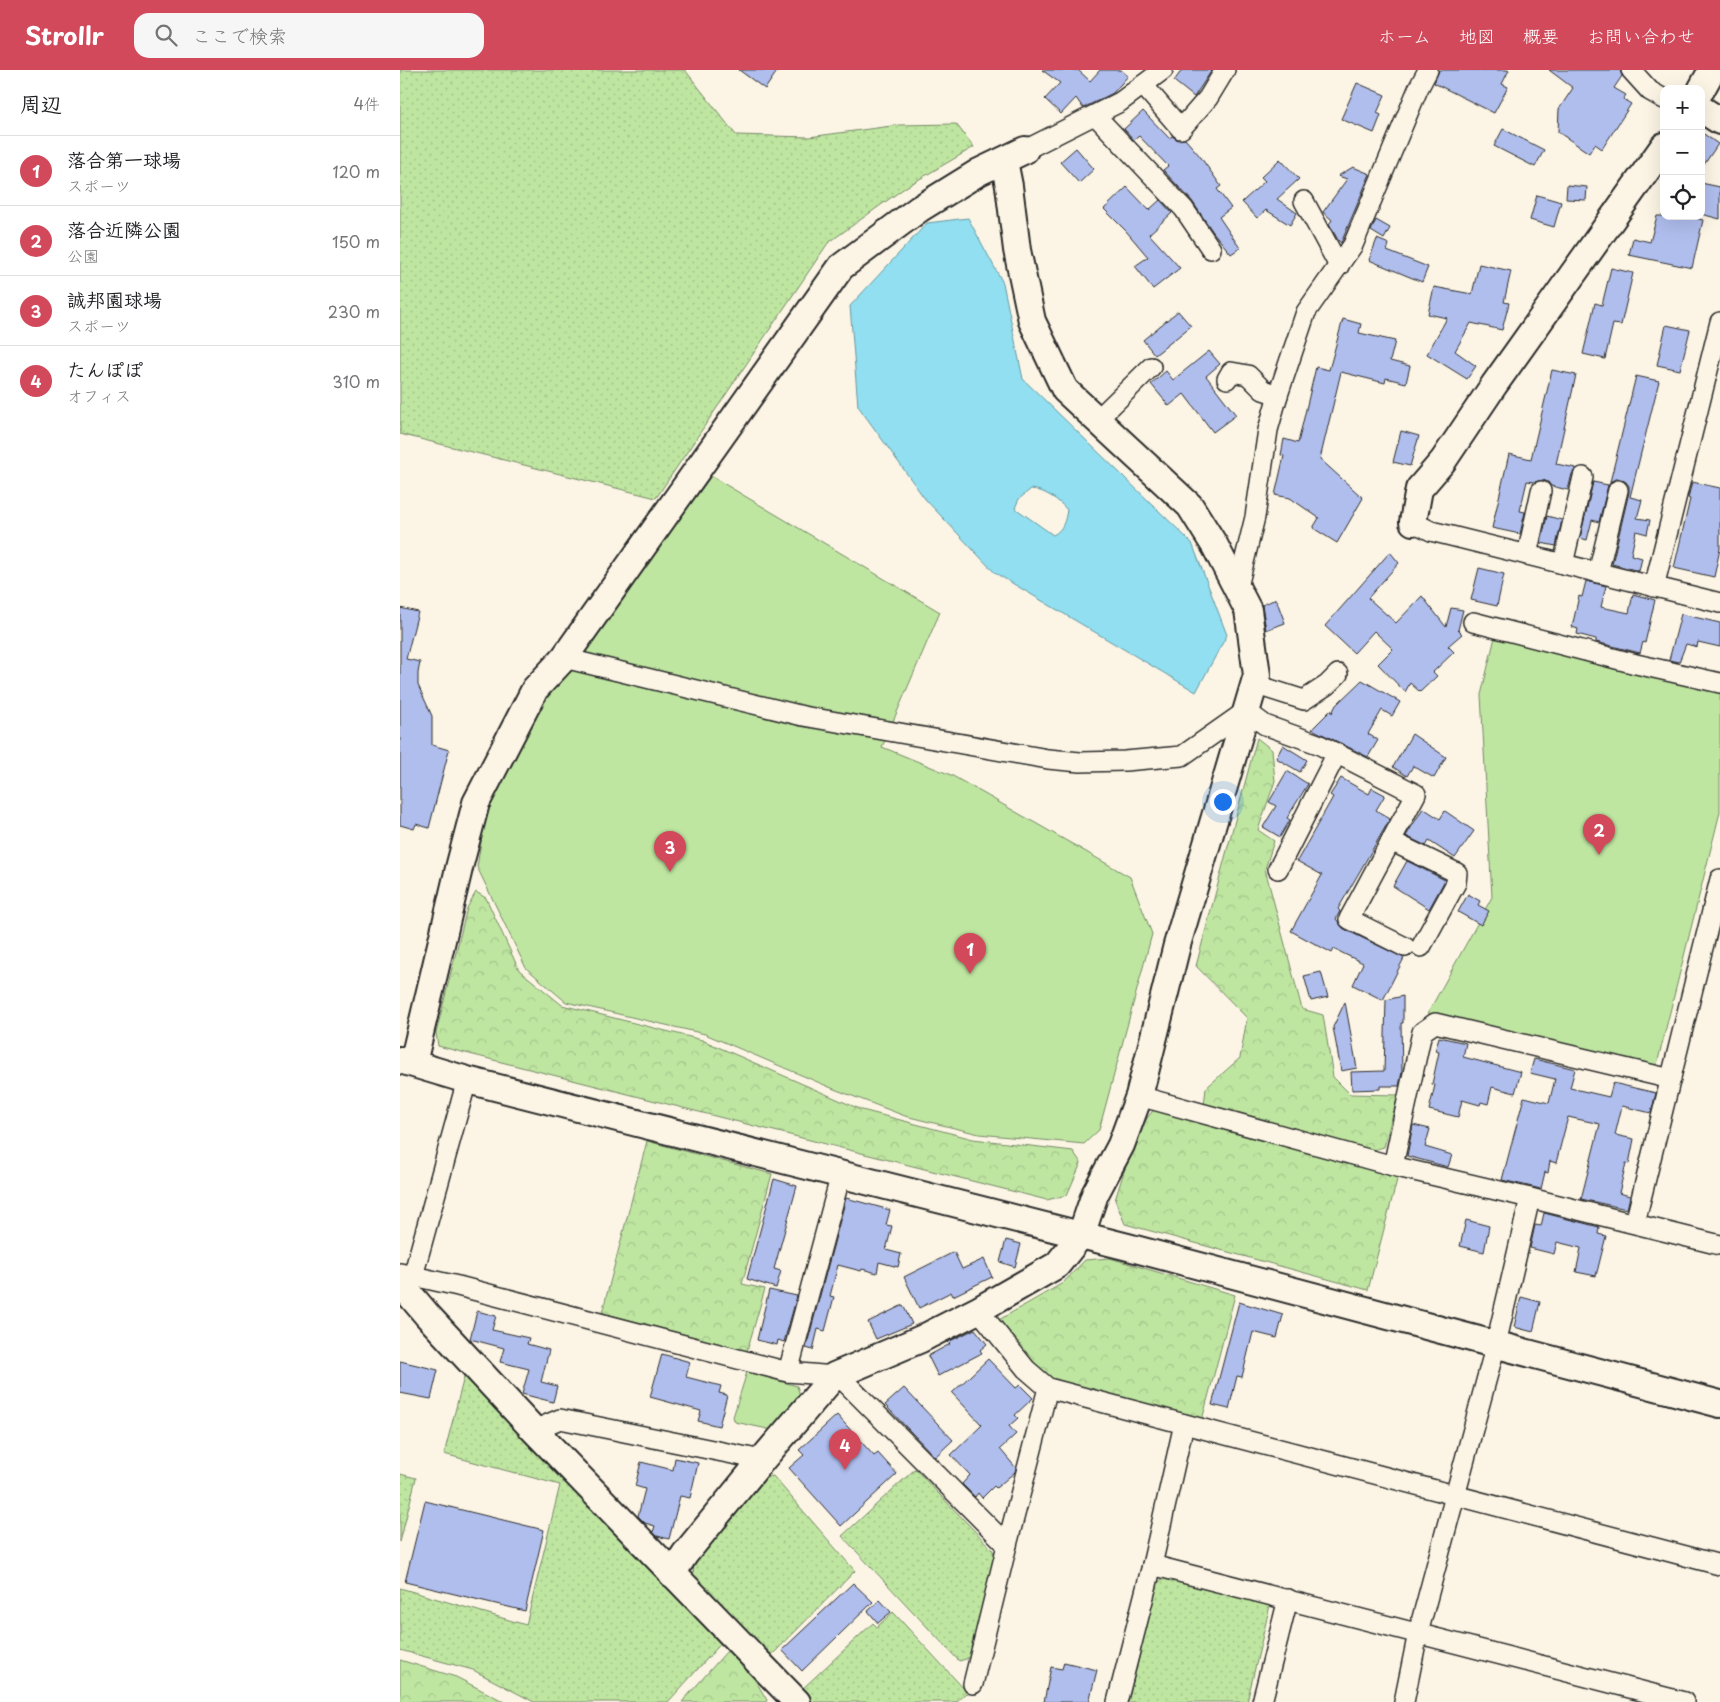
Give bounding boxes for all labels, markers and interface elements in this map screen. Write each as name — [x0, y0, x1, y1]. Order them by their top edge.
search box — [134, 13, 484, 58]
text: Strollr — [25, 17, 104, 53]
icon: search — [152, 21, 180, 49]
text: ここで検索 — [192, 21, 287, 49]
text: ホーム — [1378, 22, 1431, 49]
text: 地図 — [1459, 22, 1495, 49]
text: 概要 — [1523, 22, 1559, 49]
text: お問い合わせ — [1587, 22, 1695, 49]
map controls — [1660, 85, 1705, 220]
button: + — [1660, 85, 1705, 130]
text: 周辺 — [20, 87, 62, 119]
text: 4件 — [353, 91, 380, 115]
button: − — [1660, 130, 1705, 175]
text: 落合第一球場 — [67, 145, 181, 173]
text: 1 — [32, 159, 40, 183]
text: 120 m — [333, 159, 380, 183]
text: スポーツ — [67, 173, 131, 197]
button: locate — [1660, 175, 1705, 220]
text: 落合近隣公園 — [67, 215, 181, 243]
text: 2 — [30, 229, 42, 253]
text: 150 m — [332, 229, 380, 253]
text: 公園 — [67, 243, 99, 267]
text: 誠邦園球場 — [67, 285, 162, 313]
text: 3 — [31, 299, 41, 323]
text: 230 m — [328, 299, 380, 323]
text: スポーツ — [67, 313, 131, 337]
text: たんぽぽ — [67, 355, 143, 383]
text: 4 — [31, 369, 41, 393]
text: 310 m — [332, 369, 380, 393]
text: オフィス — [67, 383, 131, 407]
your location — [1210, 789, 1236, 815]
pin: 2 — [1583, 814, 1615, 855]
pin: 3 — [654, 831, 686, 872]
pin: 1 — [954, 933, 986, 974]
pin: 4 — [829, 1429, 861, 1470]

